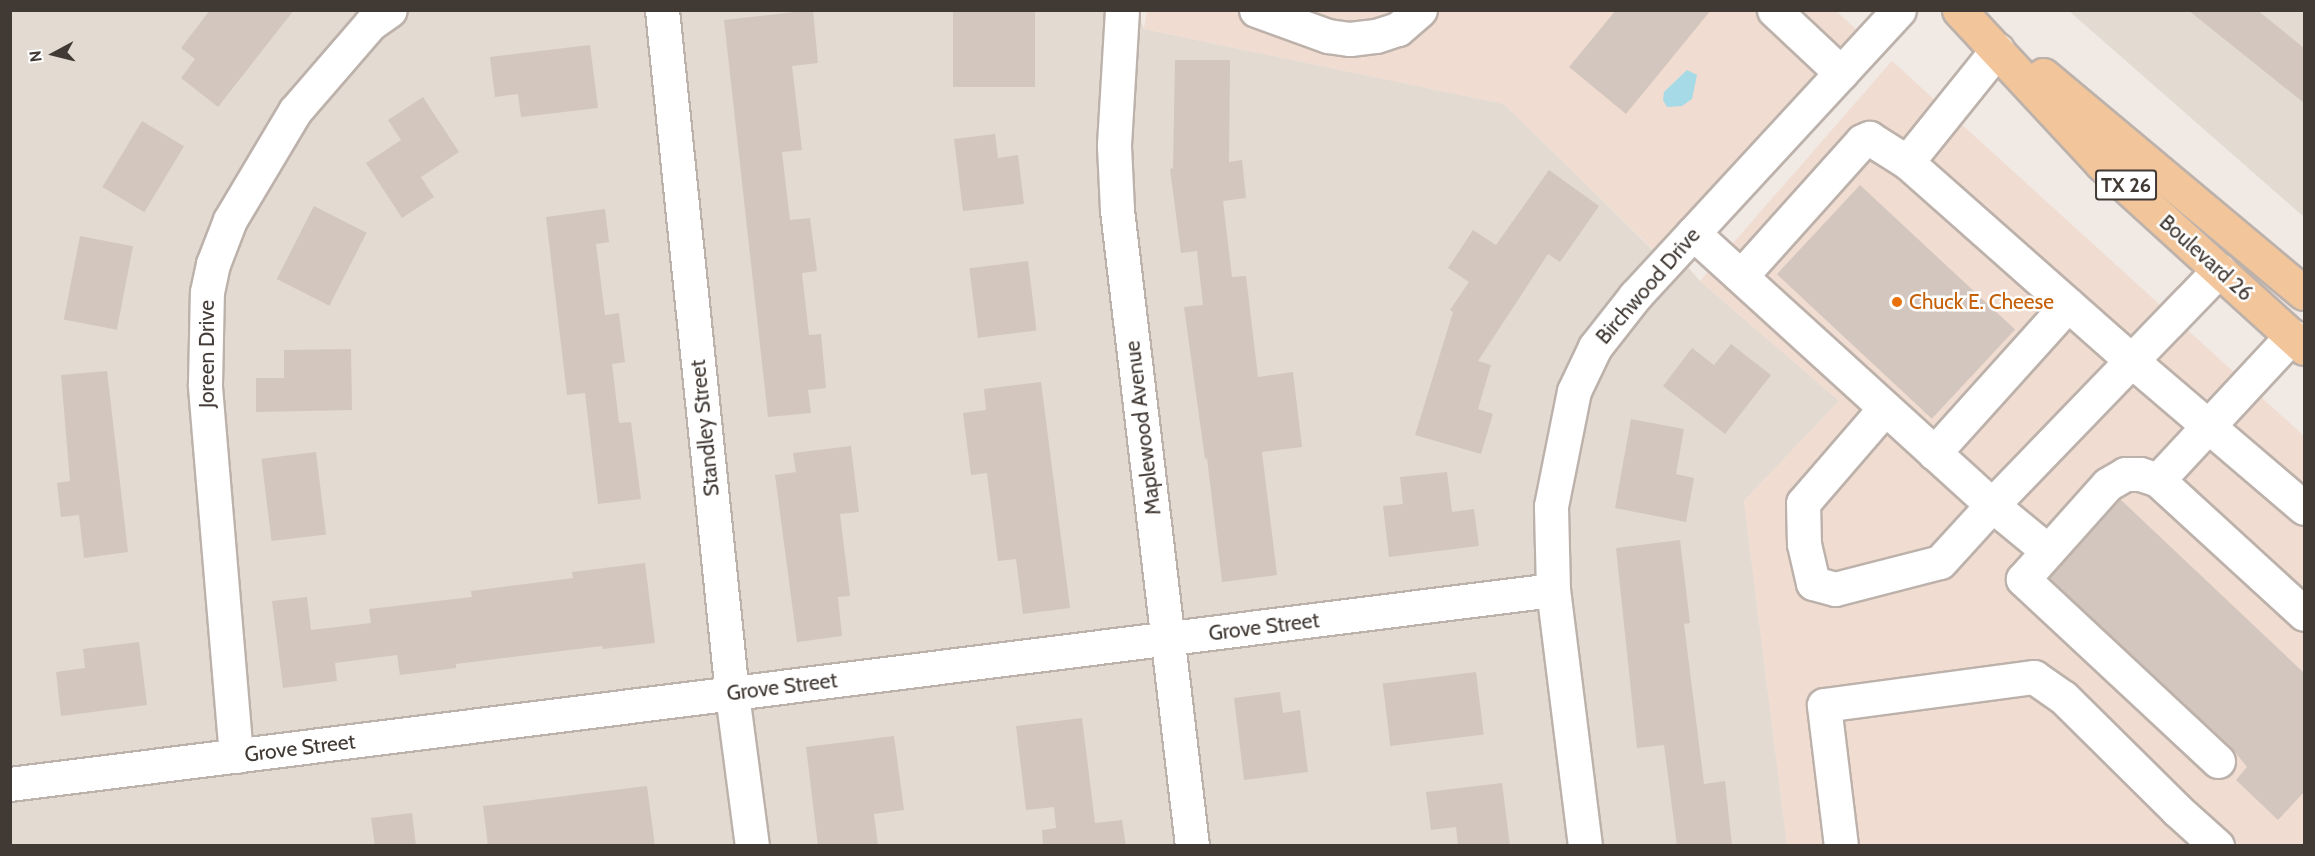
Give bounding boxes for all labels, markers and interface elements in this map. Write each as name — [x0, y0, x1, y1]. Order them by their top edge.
north arrow — [24, 24, 84, 84]
text: N — [26, 49, 46, 63]
road number: TX 26 — [2094, 168, 2158, 202]
street label: Boulevard 26 — [2154, 210, 2258, 306]
street label: Birchwood Drive — [1591, 223, 1705, 349]
place label: Chuck E. Cheese — [1909, 289, 2054, 315]
marker: Chuck E. Cheese — [1890, 295, 1904, 309]
street label: Joreen Drive — [194, 300, 220, 408]
street label: Maplewood Avenue — [1120, 339, 1166, 517]
street label: Standley Street — [685, 358, 725, 498]
street label: Grove Street — [1207, 608, 1321, 646]
street label: Grove Street — [725, 668, 839, 706]
street label: Grove Street — [243, 729, 357, 767]

